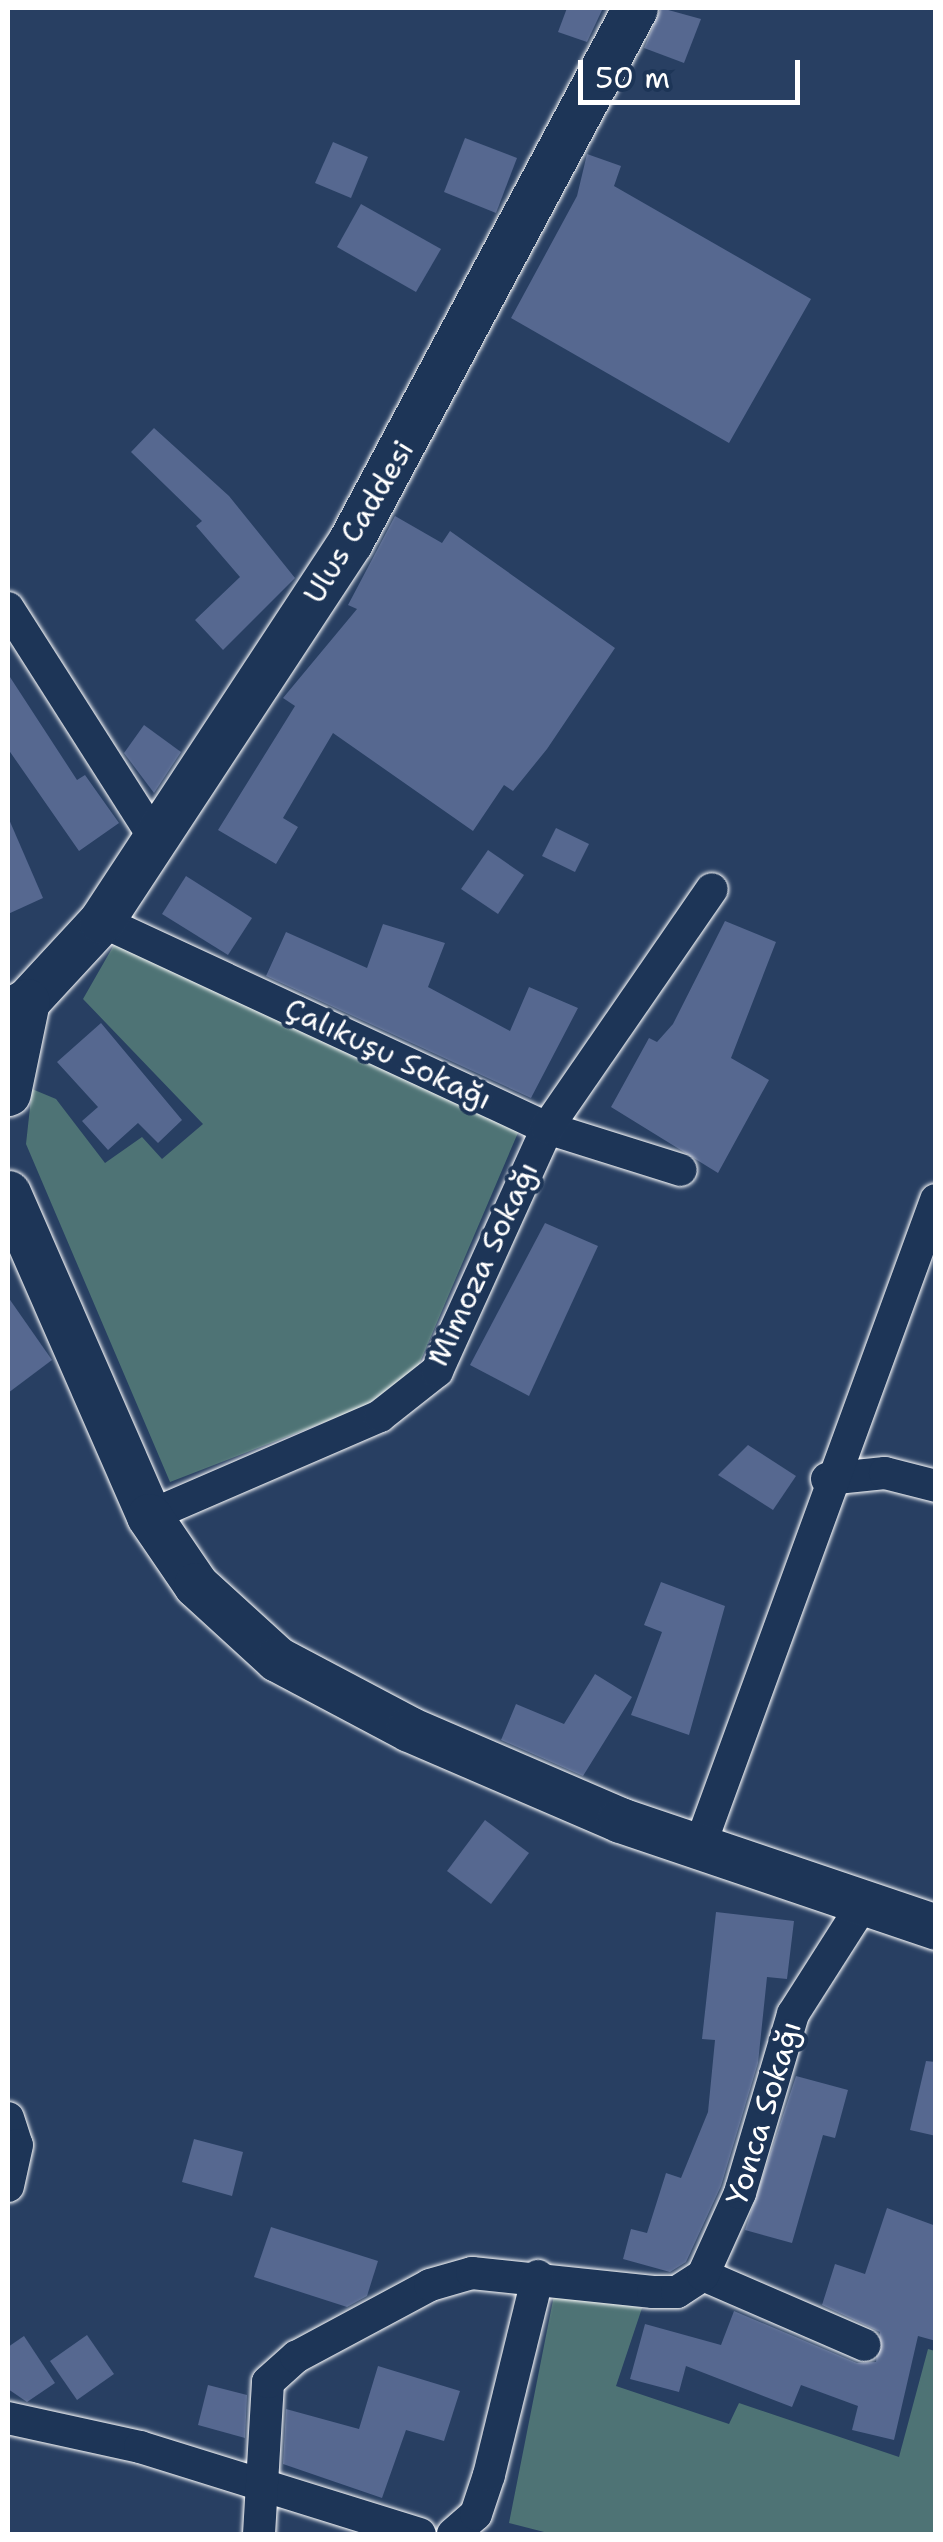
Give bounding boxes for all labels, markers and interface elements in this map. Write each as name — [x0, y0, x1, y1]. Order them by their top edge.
scale bar — [583, 40, 806, 102]
text: 50 m — [595, 57, 670, 98]
street label: Ulus Caddesi — [296, 434, 422, 610]
street label: Çalıkuşu Sokağı — [279, 990, 497, 1118]
street label: Mimoza Sokağı — [420, 1156, 546, 1372]
street label: Yonca Sokağı — [719, 2017, 809, 2209]

